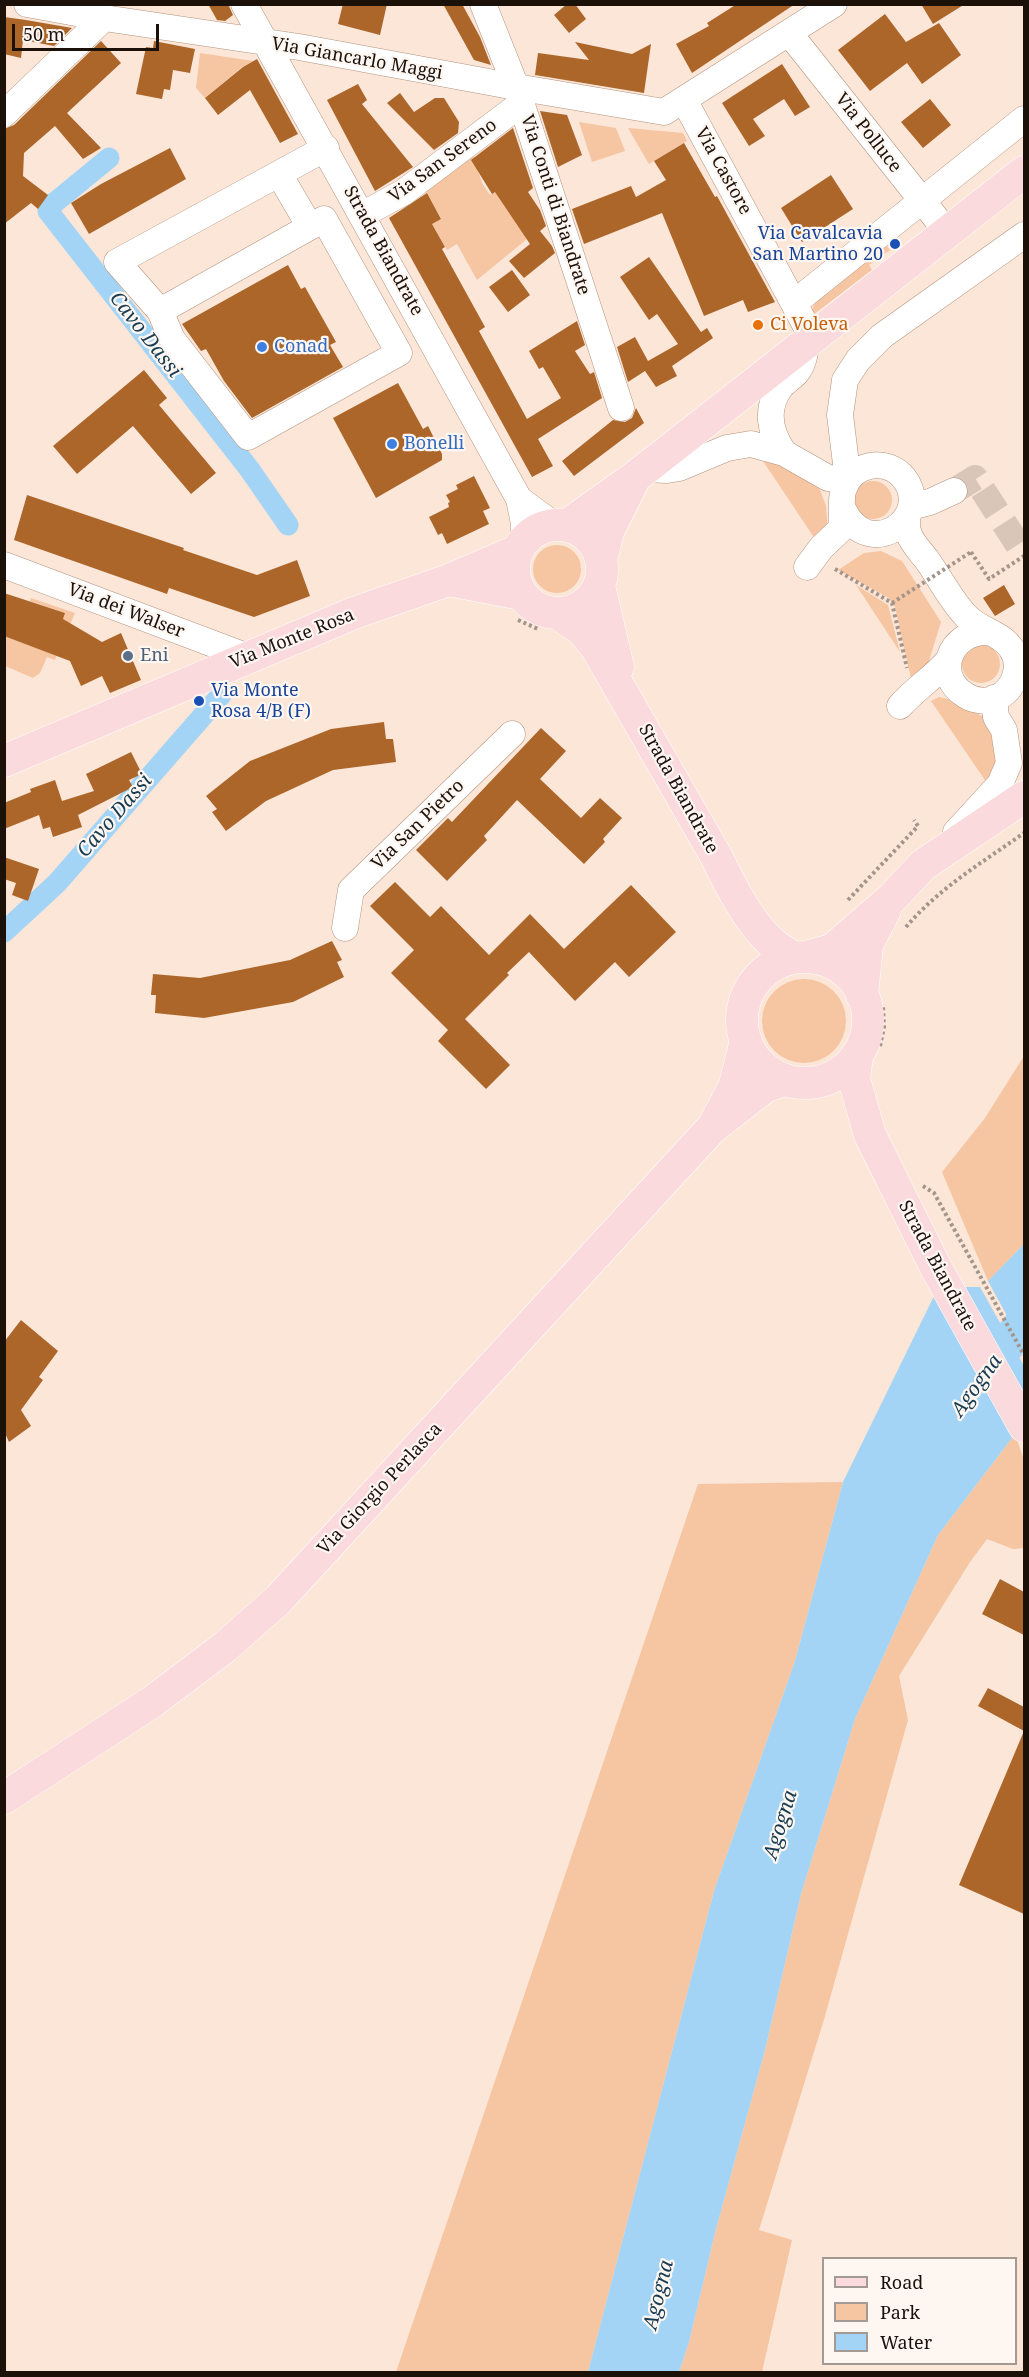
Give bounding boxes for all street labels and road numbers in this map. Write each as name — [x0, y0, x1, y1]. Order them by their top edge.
street label: Via Giancarlo Maggi — [270, 33, 444, 85]
street label: Via Polluce — [830, 89, 906, 177]
street label: Via Conti di Biandrate — [516, 112, 594, 298]
street label: Via San Sereno — [385, 115, 501, 207]
street label: Via Castore — [690, 123, 756, 219]
street label: Strada Biandrate — [338, 182, 428, 320]
street label: Via dei Walser — [65, 579, 187, 643]
street label: Via Monte Rosa — [226, 604, 358, 674]
street label: Strada Biandrate — [633, 720, 723, 858]
street label: Via San Pietro — [367, 775, 469, 875]
street label: Strada Biandrate — [893, 1197, 981, 1335]
street label: Via Giorgio Perlasca — [313, 1419, 447, 1559]

